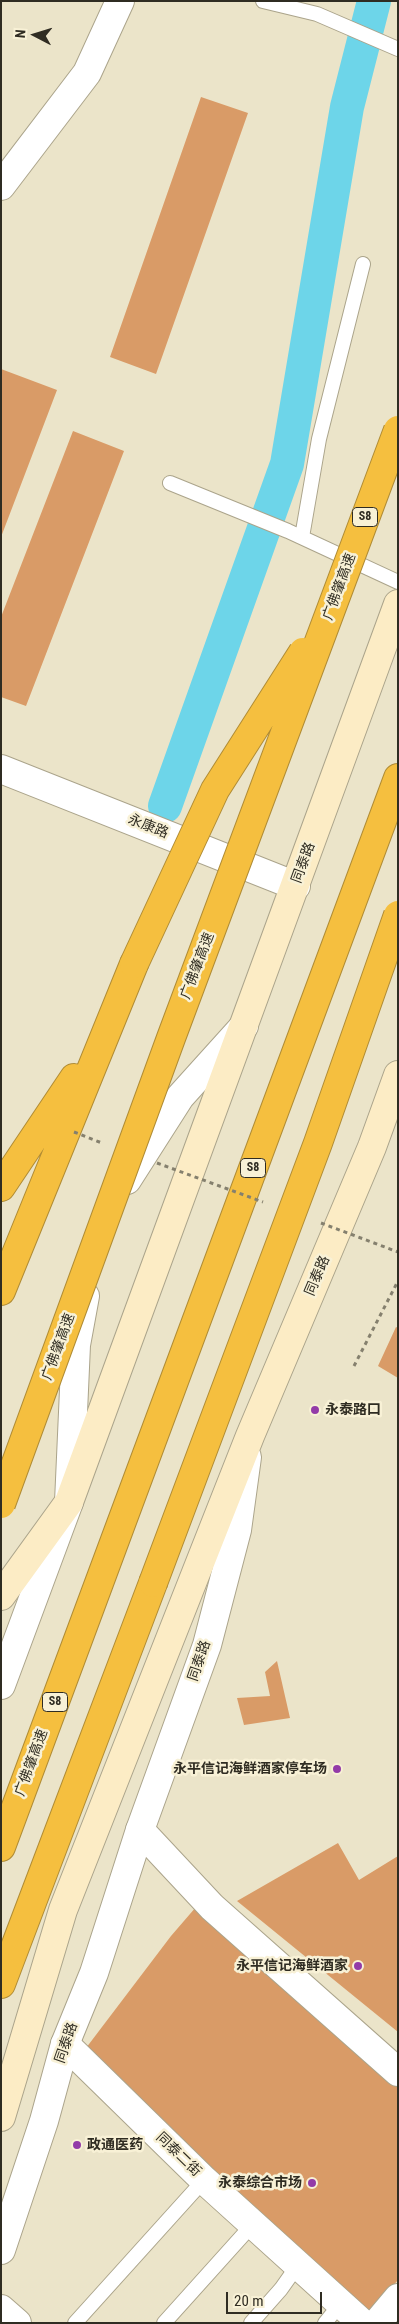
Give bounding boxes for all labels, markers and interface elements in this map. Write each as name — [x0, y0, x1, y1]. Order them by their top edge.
north arrow — [10, 10, 60, 60]
text: N — [12, 29, 28, 39]
road number: S8 — [352, 508, 378, 526]
street label: 广佛肇高速 — [320, 551, 360, 623]
street label: 永康路 — [125, 811, 171, 843]
street label: 同泰路 — [289, 840, 319, 886]
street label: 广佛肇高速 — [178, 930, 218, 1002]
road number: S8 — [240, 1158, 266, 1178]
street label: 同泰路 — [302, 1253, 334, 1299]
street label: 广佛肇高速 — [39, 1311, 79, 1383]
place label: 永泰路口 — [325, 1402, 381, 1418]
marker: 永泰路口 — [309, 1404, 321, 1416]
street label: 同泰路 — [185, 1638, 215, 1684]
road number: S8 — [42, 1692, 68, 1711]
street label: 广佛肇高速 — [12, 1727, 52, 1799]
place label: 永平信记海鲜酒家停车场 — [173, 1761, 327, 1777]
marker: 永平信记海鲜酒家停车场 — [331, 1763, 343, 1775]
place label: 永平信记海鲜酒家 — [236, 1958, 348, 1974]
marker: 永平信记海鲜酒家 — [352, 1960, 364, 1972]
street label: 同泰路 — [52, 2020, 82, 2066]
street label: 同泰二街 — [152, 2130, 204, 2180]
place label: 政通医药 — [87, 2137, 143, 2153]
marker: 政通医药 — [71, 2139, 83, 2151]
place label: 永泰综合市场 — [218, 2175, 302, 2191]
marker: 永泰综合市场 — [306, 2177, 318, 2189]
scale bar — [229, 2282, 325, 2314]
text: 20 m — [234, 2292, 264, 2310]

